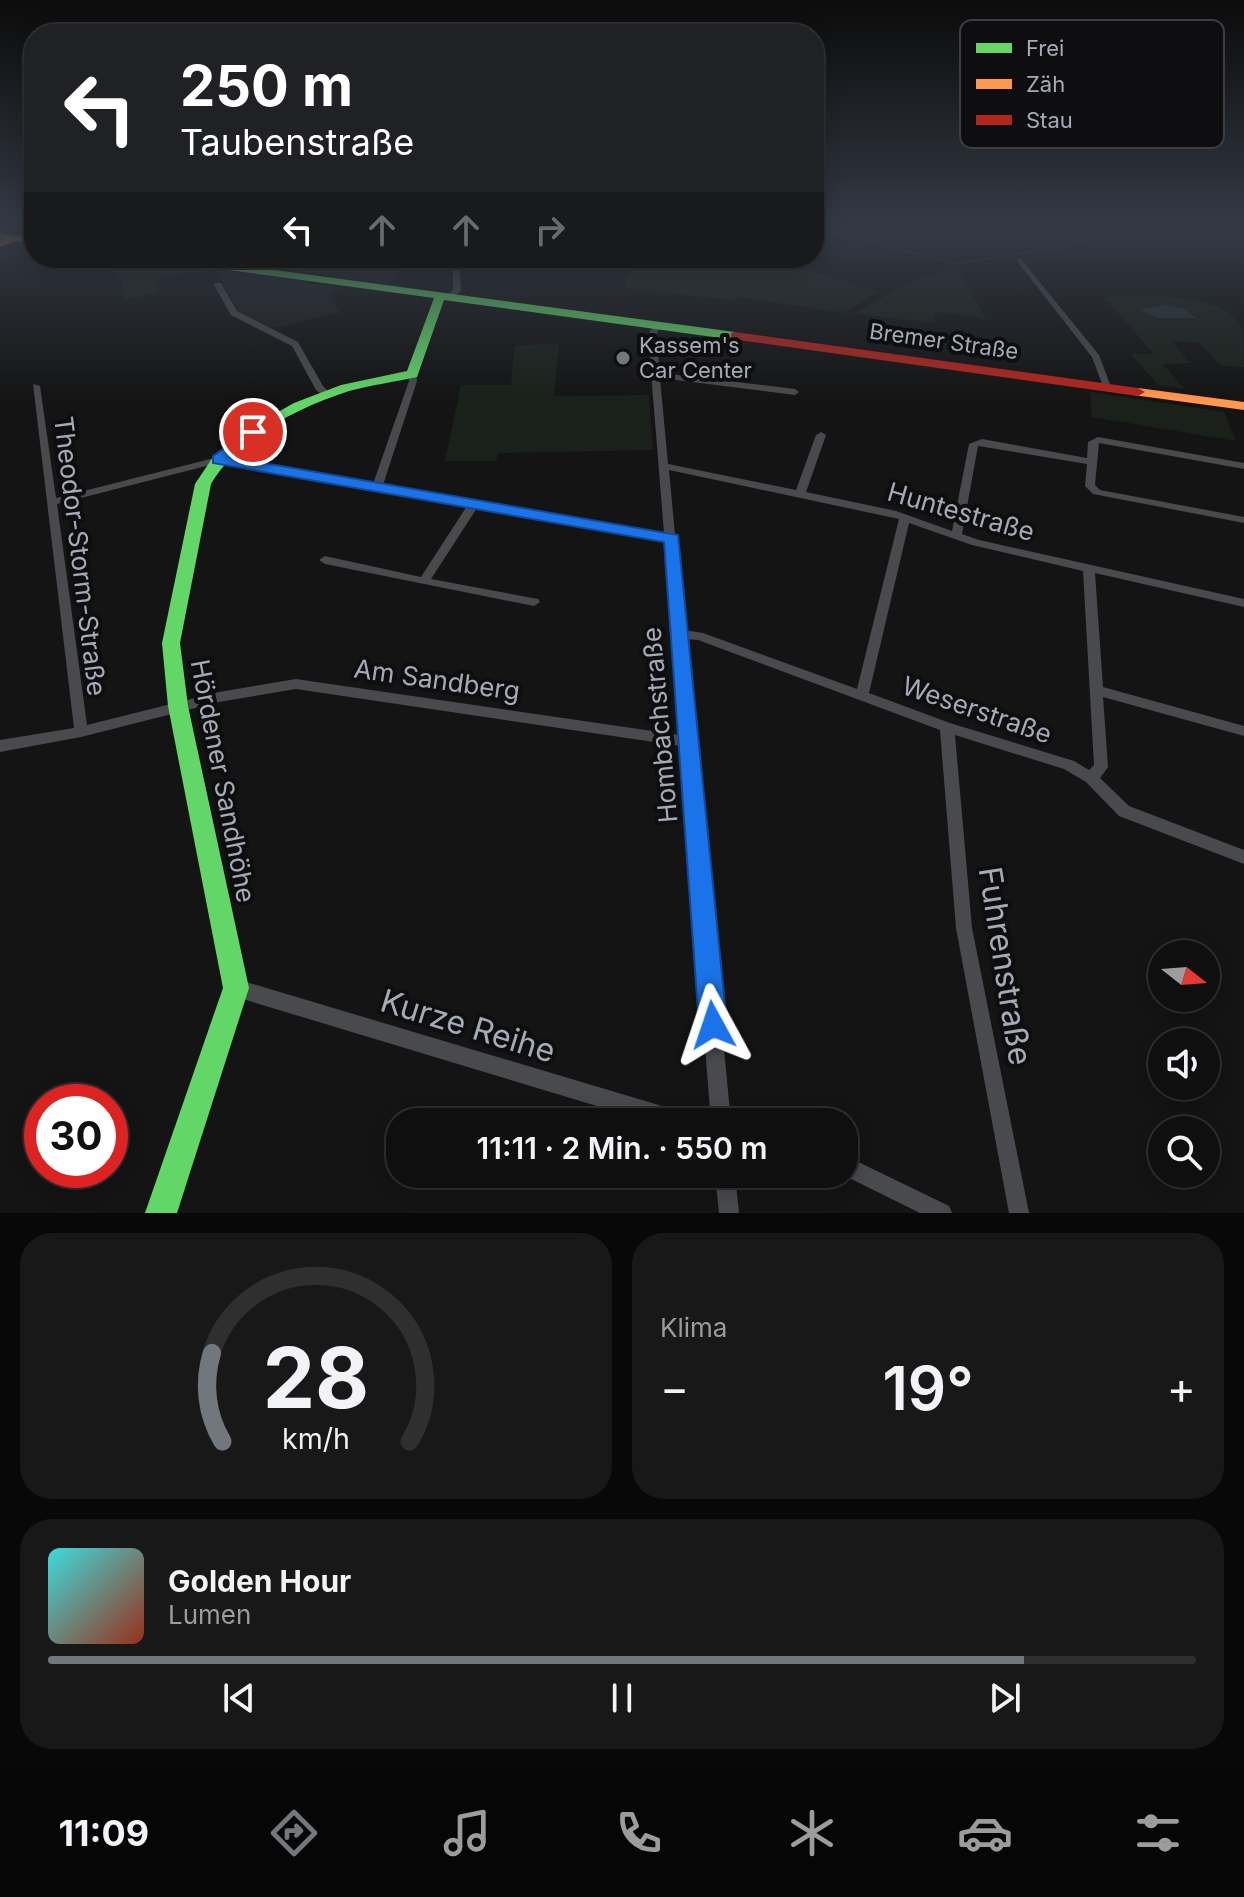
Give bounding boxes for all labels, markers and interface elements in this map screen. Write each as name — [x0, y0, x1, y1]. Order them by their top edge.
legend — [960, 20, 1224, 148]
text: Frei — [1026, 35, 1064, 61]
text: 250 m — [180, 52, 353, 120]
icon: left — [48, 56, 152, 160]
text: Zäh — [1026, 71, 1065, 97]
text: Stau — [1026, 107, 1073, 133]
text: Taubenstraße — [180, 120, 414, 164]
icon: left — [276, 208, 320, 252]
icon: ahead — [360, 208, 404, 252]
icon: ahead — [444, 208, 488, 252]
icon: right — [528, 208, 572, 252]
street label: Bremer Straße — [868, 318, 1020, 364]
place label: Kassem's Car Center — [639, 332, 752, 383]
marker: Kassem's Car Center — [614, 349, 632, 367]
pin — [219, 398, 287, 466]
icon: arrive — [231, 410, 275, 454]
street label: Theodor-Storm-Straße — [48, 414, 113, 697]
street label: Huntestraße — [884, 476, 1038, 547]
street label: Hombachstraße — [635, 626, 684, 824]
street label: Am Sandberg — [352, 653, 522, 706]
street label: Hördener Sandhöhe — [185, 657, 262, 905]
street label: Weserstraße — [898, 669, 1056, 750]
street label: Fuhrenstraße — [971, 864, 1040, 1068]
north arrow — [1148, 940, 1220, 1012]
map controls — [1148, 940, 1220, 1188]
street label: Kurze Reihe — [376, 981, 560, 1071]
position arrow — [671, 983, 755, 1067]
button: sound — [1148, 1028, 1220, 1100]
speed limit sign: 30 — [24, 1084, 128, 1188]
button: search — [1148, 1116, 1220, 1188]
text: 11:11 · 2 Min. · 550 m — [477, 1130, 767, 1166]
text: Klima — [660, 1312, 727, 1343]
text: 28 — [263, 1327, 369, 1428]
text: 19° — [882, 1352, 974, 1424]
text: − — [660, 1361, 689, 1415]
text: + — [1167, 1361, 1196, 1415]
text: km/h — [282, 1421, 350, 1456]
text: Golden Hour — [168, 1563, 351, 1599]
text: Lumen — [168, 1599, 251, 1630]
icon: previous — [217, 1676, 261, 1720]
icon: pause — [600, 1676, 644, 1720]
icon: next — [983, 1676, 1027, 1720]
icon: directions — [266, 1805, 322, 1861]
icon: music — [439, 1805, 495, 1861]
icon: phone — [611, 1805, 667, 1861]
icon: climate — [784, 1805, 840, 1861]
icon: car — [957, 1805, 1013, 1861]
icon: filters — [1130, 1805, 1186, 1861]
text: 11:09 — [58, 1811, 149, 1855]

